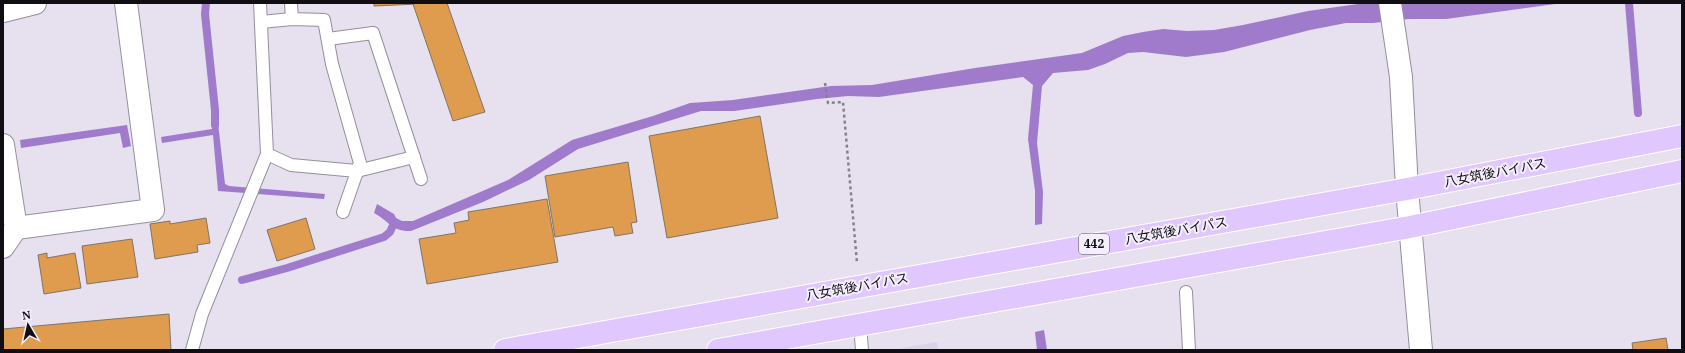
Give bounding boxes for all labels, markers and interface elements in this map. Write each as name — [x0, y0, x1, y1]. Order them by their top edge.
street label: 八女筑後バイパス — [1442, 153, 1548, 191]
street label: 八女筑後バイパス — [1123, 212, 1229, 248]
road number: 442 — [1079, 234, 1109, 254]
street label: 八女筑後バイパス — [804, 268, 910, 304]
north arrow — [8, 305, 48, 345]
text: N — [21, 306, 32, 323]

